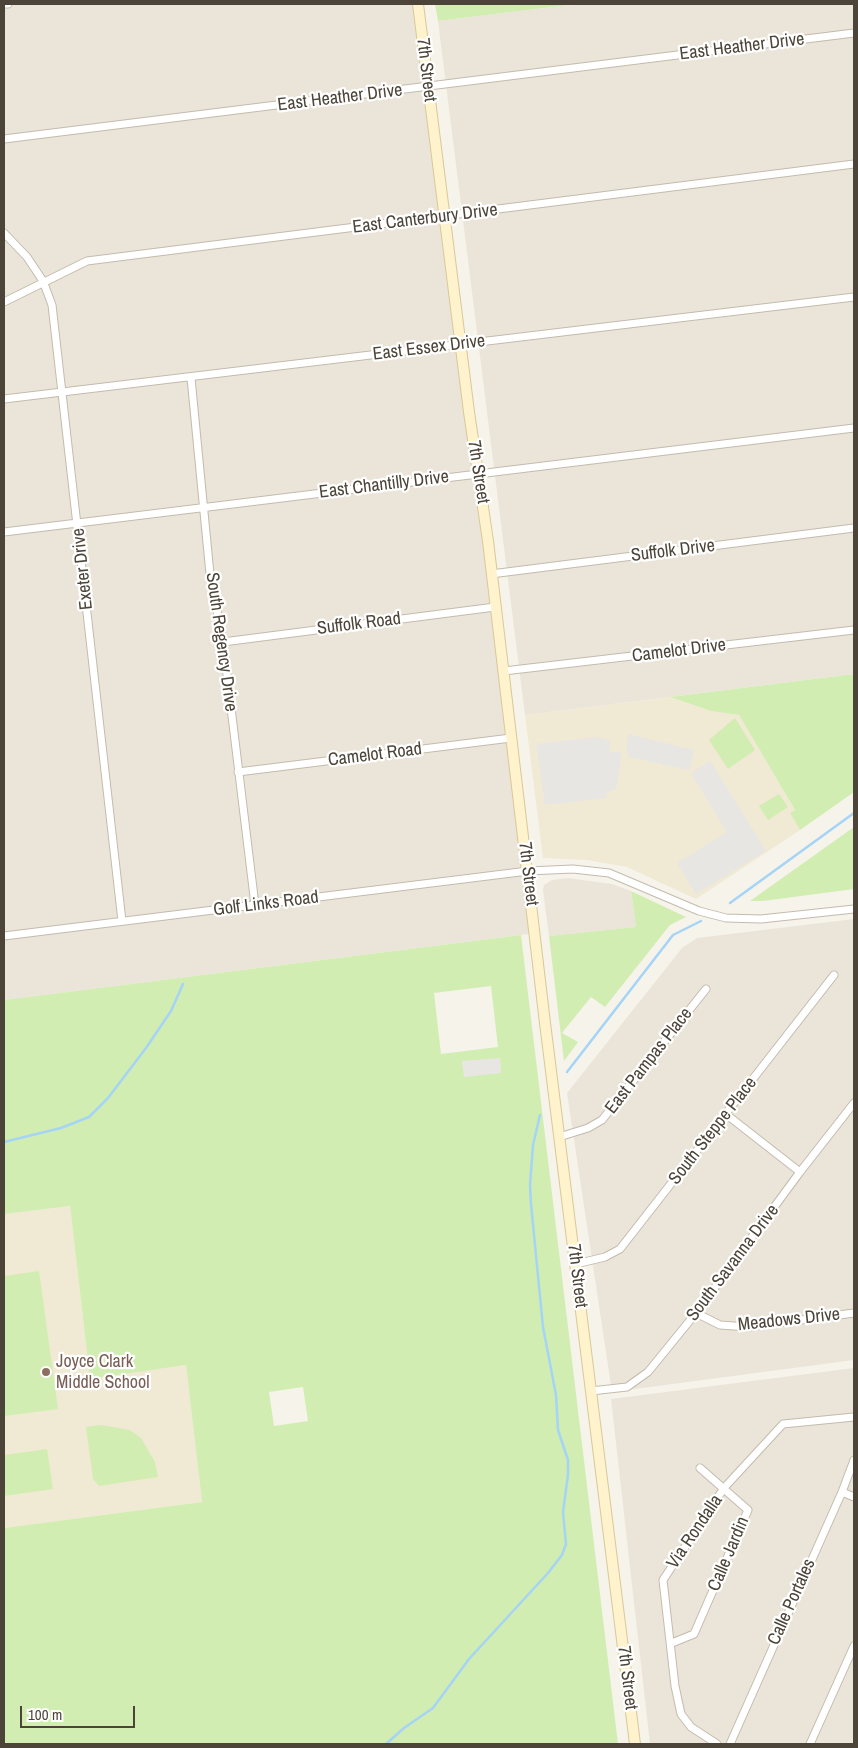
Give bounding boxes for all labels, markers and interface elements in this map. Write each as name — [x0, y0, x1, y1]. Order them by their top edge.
street label: East Heather Drive — [678, 29, 806, 65]
street label: 7th Street — [411, 37, 441, 103]
street label: East Heather Drive — [276, 80, 404, 116]
street label: East Canterbury Drive — [351, 199, 499, 239]
street label: East Essex Drive — [372, 330, 486, 366]
street label: 7th Street — [462, 439, 494, 505]
street label: East Chantilly Drive — [318, 466, 450, 504]
street label: Exeter Drive — [68, 527, 98, 611]
street label: Suffolk Drive — [630, 535, 716, 567]
street label: South Regency Drive — [201, 571, 241, 713]
street label: Suffolk Road — [316, 608, 402, 640]
street label: Camelot Drive — [631, 635, 727, 667]
street label: Camelot Road — [327, 739, 423, 771]
street label: 7th Street — [513, 841, 543, 907]
street label: Golf Links Road — [212, 887, 320, 921]
street label: East Pampas Place — [601, 1004, 697, 1118]
street label: South Steppe Place — [664, 1073, 762, 1189]
street label: South Savanna Drive — [682, 1200, 784, 1326]
street label: 7th Street — [562, 1243, 592, 1309]
street label: Meadows Drive — [737, 1304, 841, 1336]
place label: Joyce Clark Middle School — [56, 1351, 150, 1394]
marker: Joyce Clark Middle School — [40, 1366, 52, 1378]
street label: Via Rondalla — [662, 1491, 728, 1573]
street label: Calle Jardin — [704, 1514, 754, 1594]
street label: Calle Portales — [763, 1556, 821, 1648]
street label: 7th Street — [612, 1645, 642, 1711]
scale bar — [22, 1696, 138, 1728]
text: 100 m — [28, 1704, 62, 1725]

